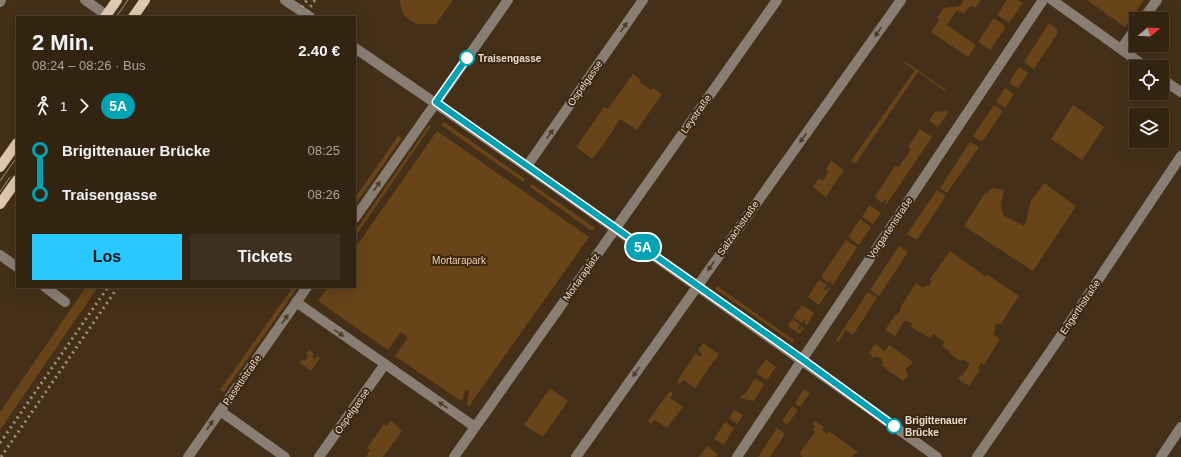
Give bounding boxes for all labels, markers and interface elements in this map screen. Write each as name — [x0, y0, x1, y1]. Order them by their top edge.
north arrow — [1129, 12, 1169, 52]
map controls — [1129, 12, 1169, 148]
one-way arrow — [620, 22, 628, 33]
one-way arrow — [874, 26, 882, 37]
text: 2 Min. — [32, 30, 94, 55]
text: 2.40 € — [298, 42, 340, 59]
marker: Traisengasse — [459, 50, 475, 66]
place label: Traisengasse — [478, 53, 542, 64]
text: 08:24 – 08:26 · Bus — [32, 58, 145, 73]
street label: Ospelgasse — [565, 58, 605, 108]
button: locate — [1129, 60, 1169, 100]
street label: Leystraße — [679, 92, 714, 135]
icon: walk — [32, 95, 54, 117]
icon: forward — [73, 95, 95, 117]
text: 5A — [109, 98, 127, 114]
text: 1 — [60, 99, 67, 114]
button: layers — [1129, 108, 1169, 148]
one-way arrow — [546, 129, 554, 139]
one-way arrow — [799, 132, 807, 143]
text: Brigittenauer Brücke — [62, 142, 210, 159]
text: 08:25 — [307, 143, 340, 158]
one-way arrow — [373, 180, 381, 191]
text: Traisengasse — [62, 186, 157, 203]
text: 08:26 — [307, 187, 340, 202]
street label: Vorgartenstraße — [865, 195, 915, 261]
street label: Salzachstraße — [715, 198, 761, 257]
button: Los — [32, 234, 182, 280]
button: Tickets — [190, 234, 340, 280]
line badge: 5A — [625, 234, 661, 260]
text: 5A — [634, 239, 652, 255]
street label: Mortaraplatz — [561, 251, 601, 303]
park label: Mortarapark — [432, 255, 487, 266]
one-way arrow — [707, 261, 715, 272]
street label: Engerthstraße — [1058, 277, 1103, 336]
one-way arrow — [281, 313, 289, 324]
one-way arrow — [334, 329, 345, 337]
street label: Pasettistraße — [221, 352, 264, 407]
one-way arrow — [632, 367, 640, 378]
street label: Ospelgasse — [332, 386, 372, 436]
one-way arrow — [438, 401, 448, 409]
place label: Brigittenauer Brücke — [905, 415, 967, 438]
marker: Brigittenauer Brücke — [886, 418, 902, 434]
one-way arrow — [206, 420, 214, 430]

